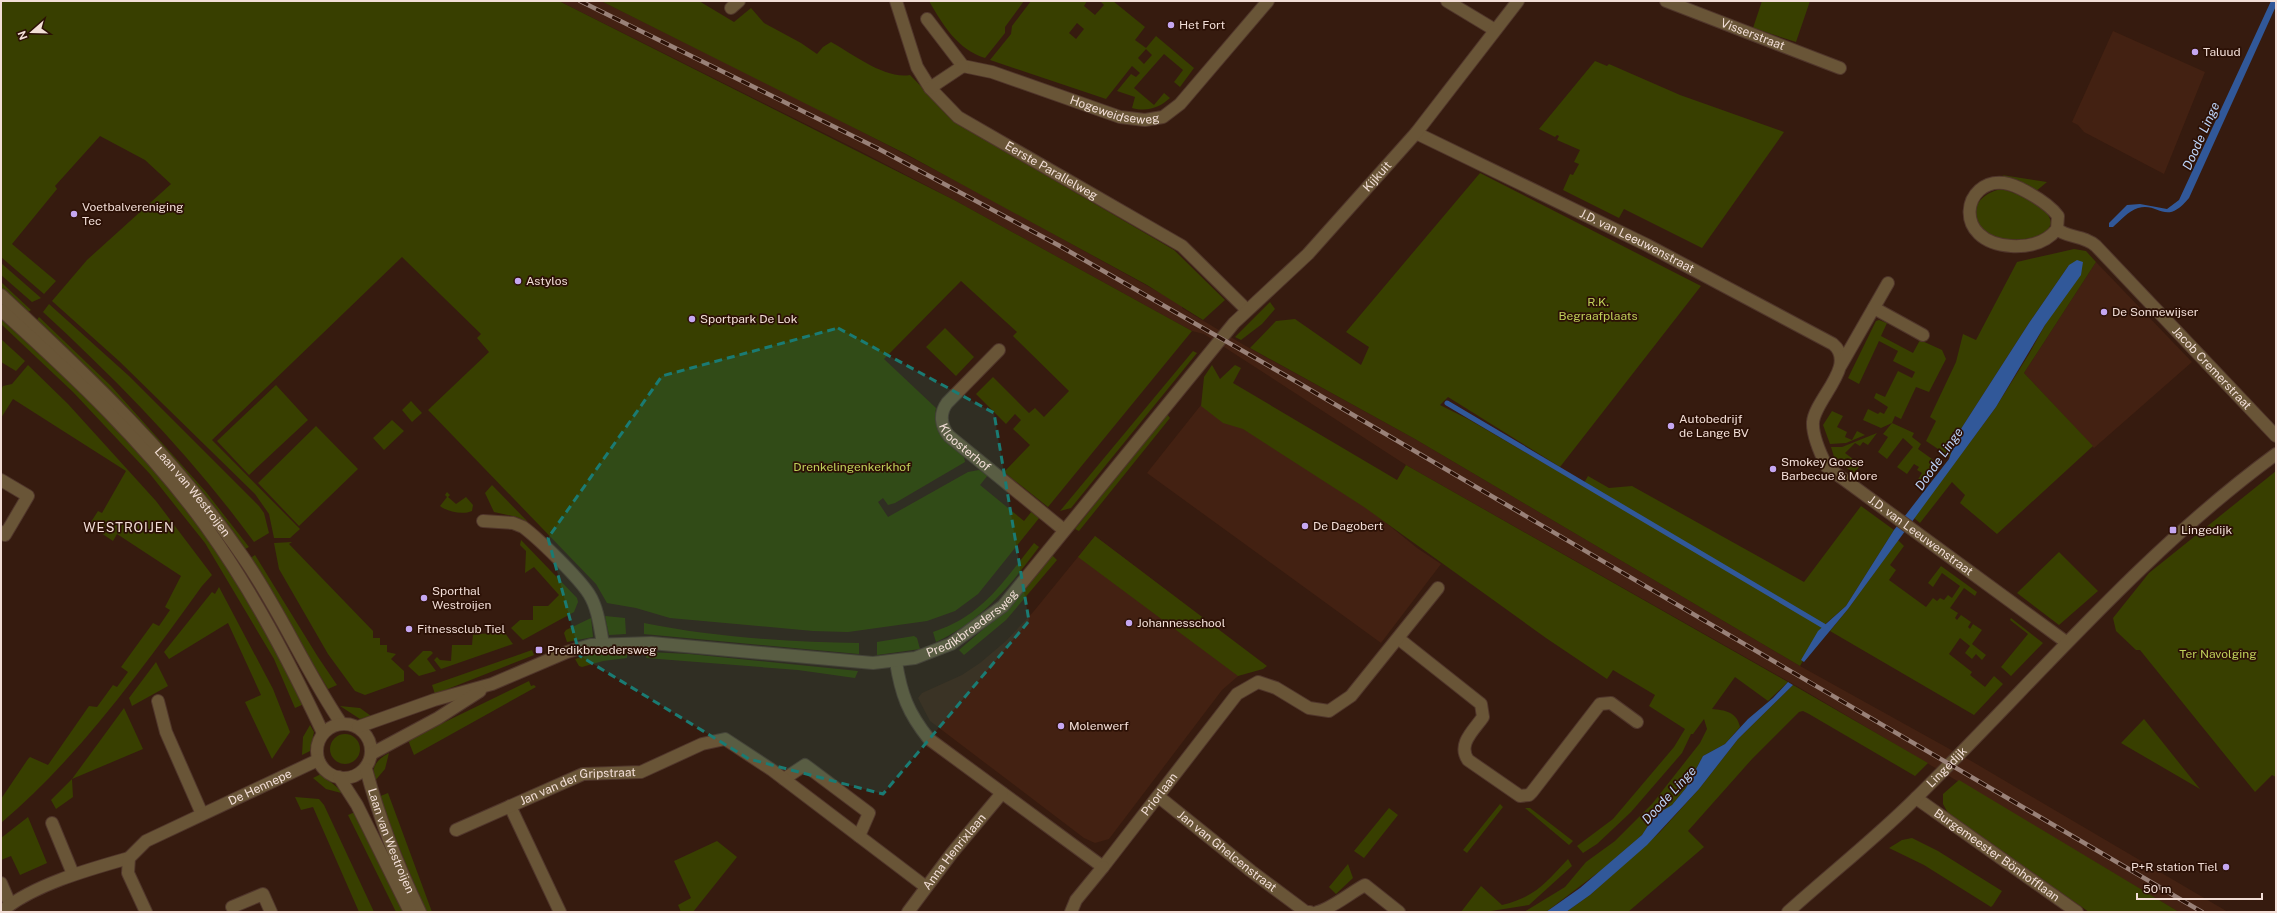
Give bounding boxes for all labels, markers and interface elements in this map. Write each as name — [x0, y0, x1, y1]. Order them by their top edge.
north arrow — [12, 12, 52, 52]
street label: Visserstraat — [1719, 16, 1787, 53]
place label: Het Fort — [1179, 18, 1225, 32]
marker: Het Fort — [1166, 20, 1176, 30]
text: N — [15, 29, 30, 42]
place label: Taluud — [2203, 45, 2241, 59]
marker: Taluud — [2190, 47, 2200, 57]
street label: Hogeweidseweg — [1068, 93, 1160, 127]
water label: Doode Linge — [2179, 100, 2223, 172]
street label: Eerste Parallelweg — [1002, 139, 1100, 203]
street label: Kijkuit — [1360, 158, 1395, 194]
place label: Voetbalvereniging Tec — [82, 200, 184, 228]
street label: J.D. van Leeuwenstraat — [1577, 206, 1697, 276]
marker: Voetbalvereniging Tec — [69, 209, 79, 219]
place label: Astylos — [526, 274, 568, 288]
marker: Astylos — [513, 276, 523, 286]
park label: R.K. Begraafplaats — [1558, 295, 1638, 323]
place label: De Sonnewijser — [2112, 305, 2199, 319]
marker: De Sonnewijser — [2099, 307, 2109, 317]
place label: Sportpark De Lok — [700, 312, 798, 326]
marker: Sportpark De Lok — [687, 314, 697, 324]
street label: Jacob Cremerstraat — [2169, 324, 2255, 413]
place label: Autobedrijf de Lange BV — [1679, 412, 1749, 440]
street label: Kloosterhof — [936, 421, 994, 474]
marker: Autobedrijf de Lange BV — [1666, 421, 1676, 431]
water label: Doode Linge — [1912, 425, 1966, 493]
street label: Laan van Westroijen — [152, 444, 233, 539]
place label: Smokey Goose Barbecue & More — [1781, 455, 1878, 483]
park label: Drenkelingenkerkhof — [793, 460, 911, 474]
marker: Smokey Goose Barbecue & More — [1768, 464, 1778, 474]
street label: J.D. van Leeuwenstraat — [1865, 493, 1976, 579]
place label: De Dagobert — [1313, 519, 1383, 533]
district label: WESTROIJEN — [83, 520, 175, 535]
marker: De Dagobert — [1300, 521, 1310, 531]
place label: Lingedijk — [2181, 523, 2232, 537]
marker: Lingedijk — [2168, 525, 2178, 535]
place label: Sporthal Westroijen — [432, 584, 492, 612]
street label: Predikbroedersweg — [924, 587, 1021, 660]
marker: Sporthal Westroijen — [419, 593, 429, 603]
place label: Johannesschool — [1137, 616, 1226, 630]
marker: Johannesschool — [1124, 618, 1134, 628]
place label: Fitnessclub Tiel — [417, 622, 505, 636]
marker: Fitnessclub Tiel — [404, 624, 414, 634]
place label: Predikbroedersweg — [547, 643, 657, 657]
marker: Predikbroedersweg — [534, 645, 544, 655]
park label: Ter Navolging — [2179, 647, 2257, 661]
place label: Molenwerf — [1069, 719, 1129, 733]
marker: Molenwerf — [1056, 721, 1066, 731]
street label: Lingedijk — [1924, 744, 1970, 790]
water label: Doode Linge — [1639, 763, 1699, 827]
street label: Jan van der Gripstraat — [517, 765, 636, 808]
street label: De Hennepe — [226, 766, 294, 808]
street label: Priorlaan — [1138, 770, 1180, 819]
street label: Laan van Westroijen — [365, 786, 417, 896]
street label: Burgemeester Bönhofflaan — [1931, 806, 2062, 905]
street label: Jan van Ghelcenstraat — [1175, 808, 1280, 895]
street label: Anna Henrixlaan — [920, 811, 989, 893]
place label: P+R station Tiel — [2131, 860, 2218, 874]
marker: P+R station Tiel — [2221, 862, 2231, 872]
scale bar — [2137, 875, 2262, 901]
text: 50 m — [2143, 882, 2171, 896]

